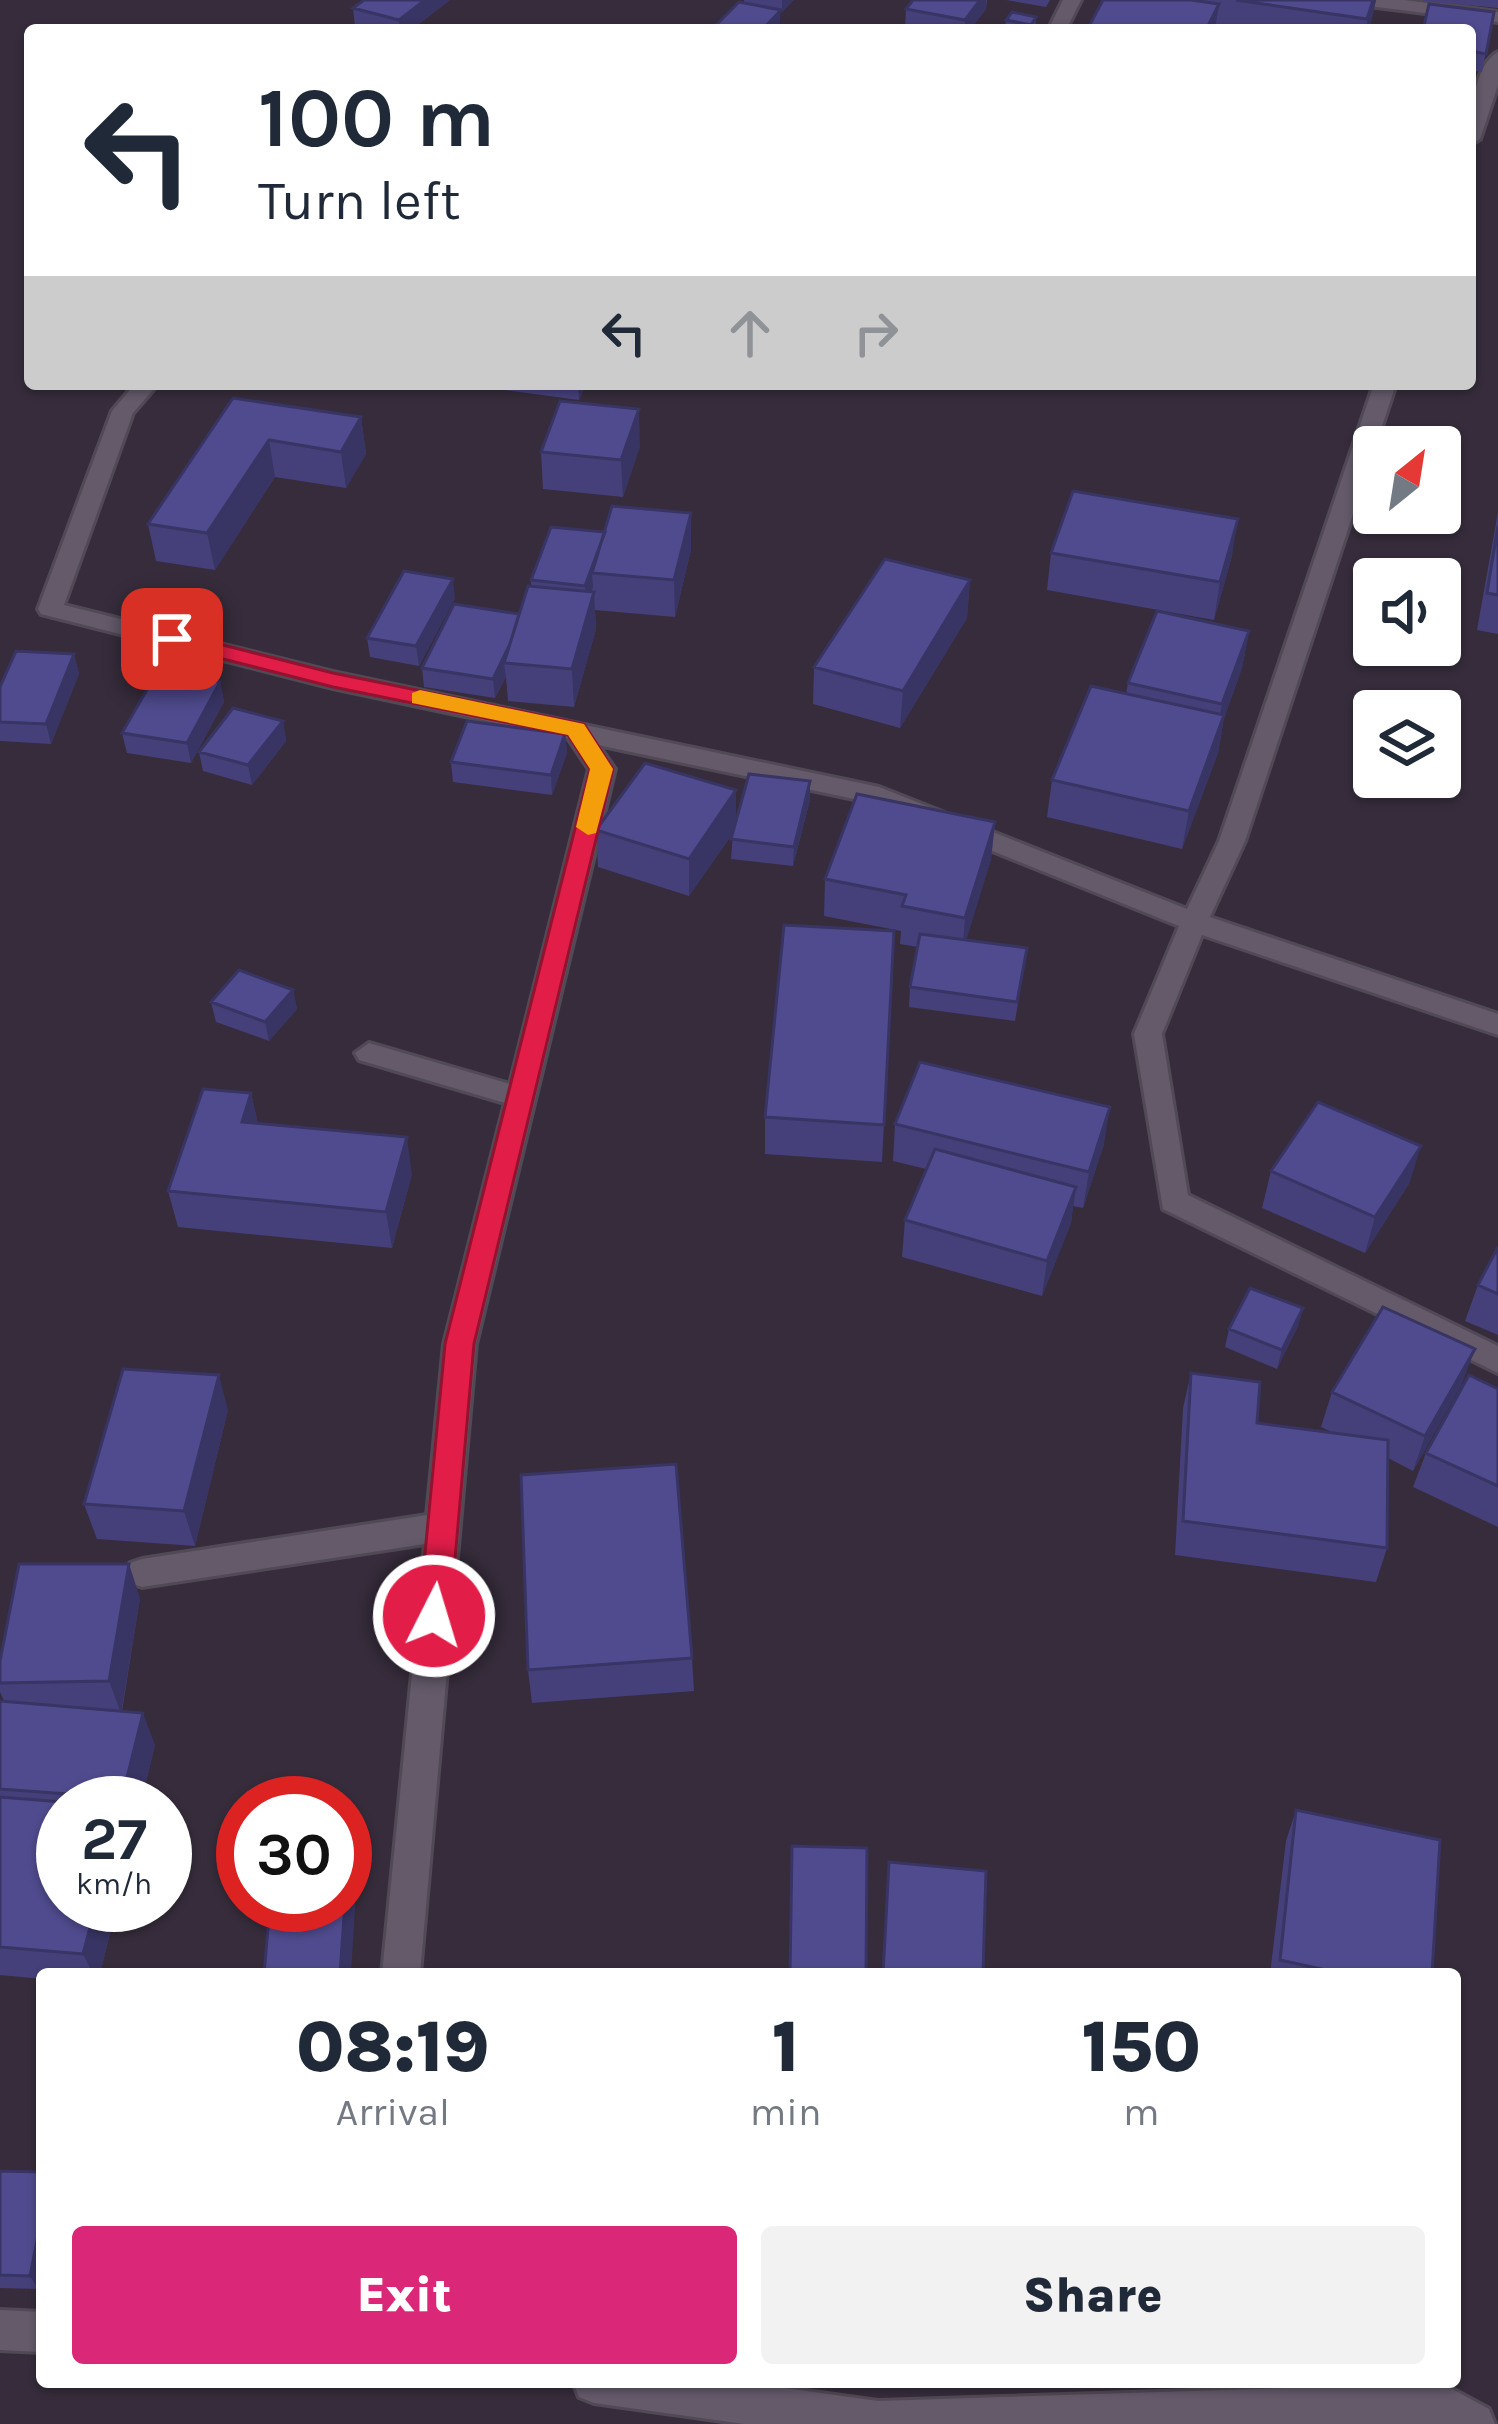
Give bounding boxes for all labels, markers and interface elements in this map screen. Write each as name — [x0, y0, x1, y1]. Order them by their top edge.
text: 100 m — [258, 69, 495, 167]
icon: left — [60, 72, 216, 228]
text: Turn left — [258, 169, 461, 233]
icon: left — [591, 300, 657, 366]
icon: ahead — [717, 300, 783, 366]
icon: right — [843, 300, 909, 366]
north arrow — [1353, 426, 1461, 534]
map controls — [1353, 426, 1461, 798]
button: sound — [1353, 558, 1461, 666]
pin — [121, 588, 223, 690]
icon: arrive — [139, 606, 205, 672]
button: layers — [1353, 690, 1461, 798]
position arrow — [371, 1553, 497, 1679]
speed limit sign: 30 — [216, 1776, 372, 1932]
text: 27 — [81, 1804, 147, 1874]
text: km/h — [76, 1866, 152, 1902]
text: 08:19 — [296, 2005, 490, 2089]
text: 1 — [772, 2005, 799, 2089]
text: 150 — [1082, 2005, 1201, 2089]
text: Arrival — [336, 2089, 450, 2135]
text: min — [750, 2089, 821, 2135]
text: m — [1123, 2089, 1159, 2135]
button: Exit — [72, 2226, 737, 2364]
button: Share — [761, 2226, 1425, 2364]

